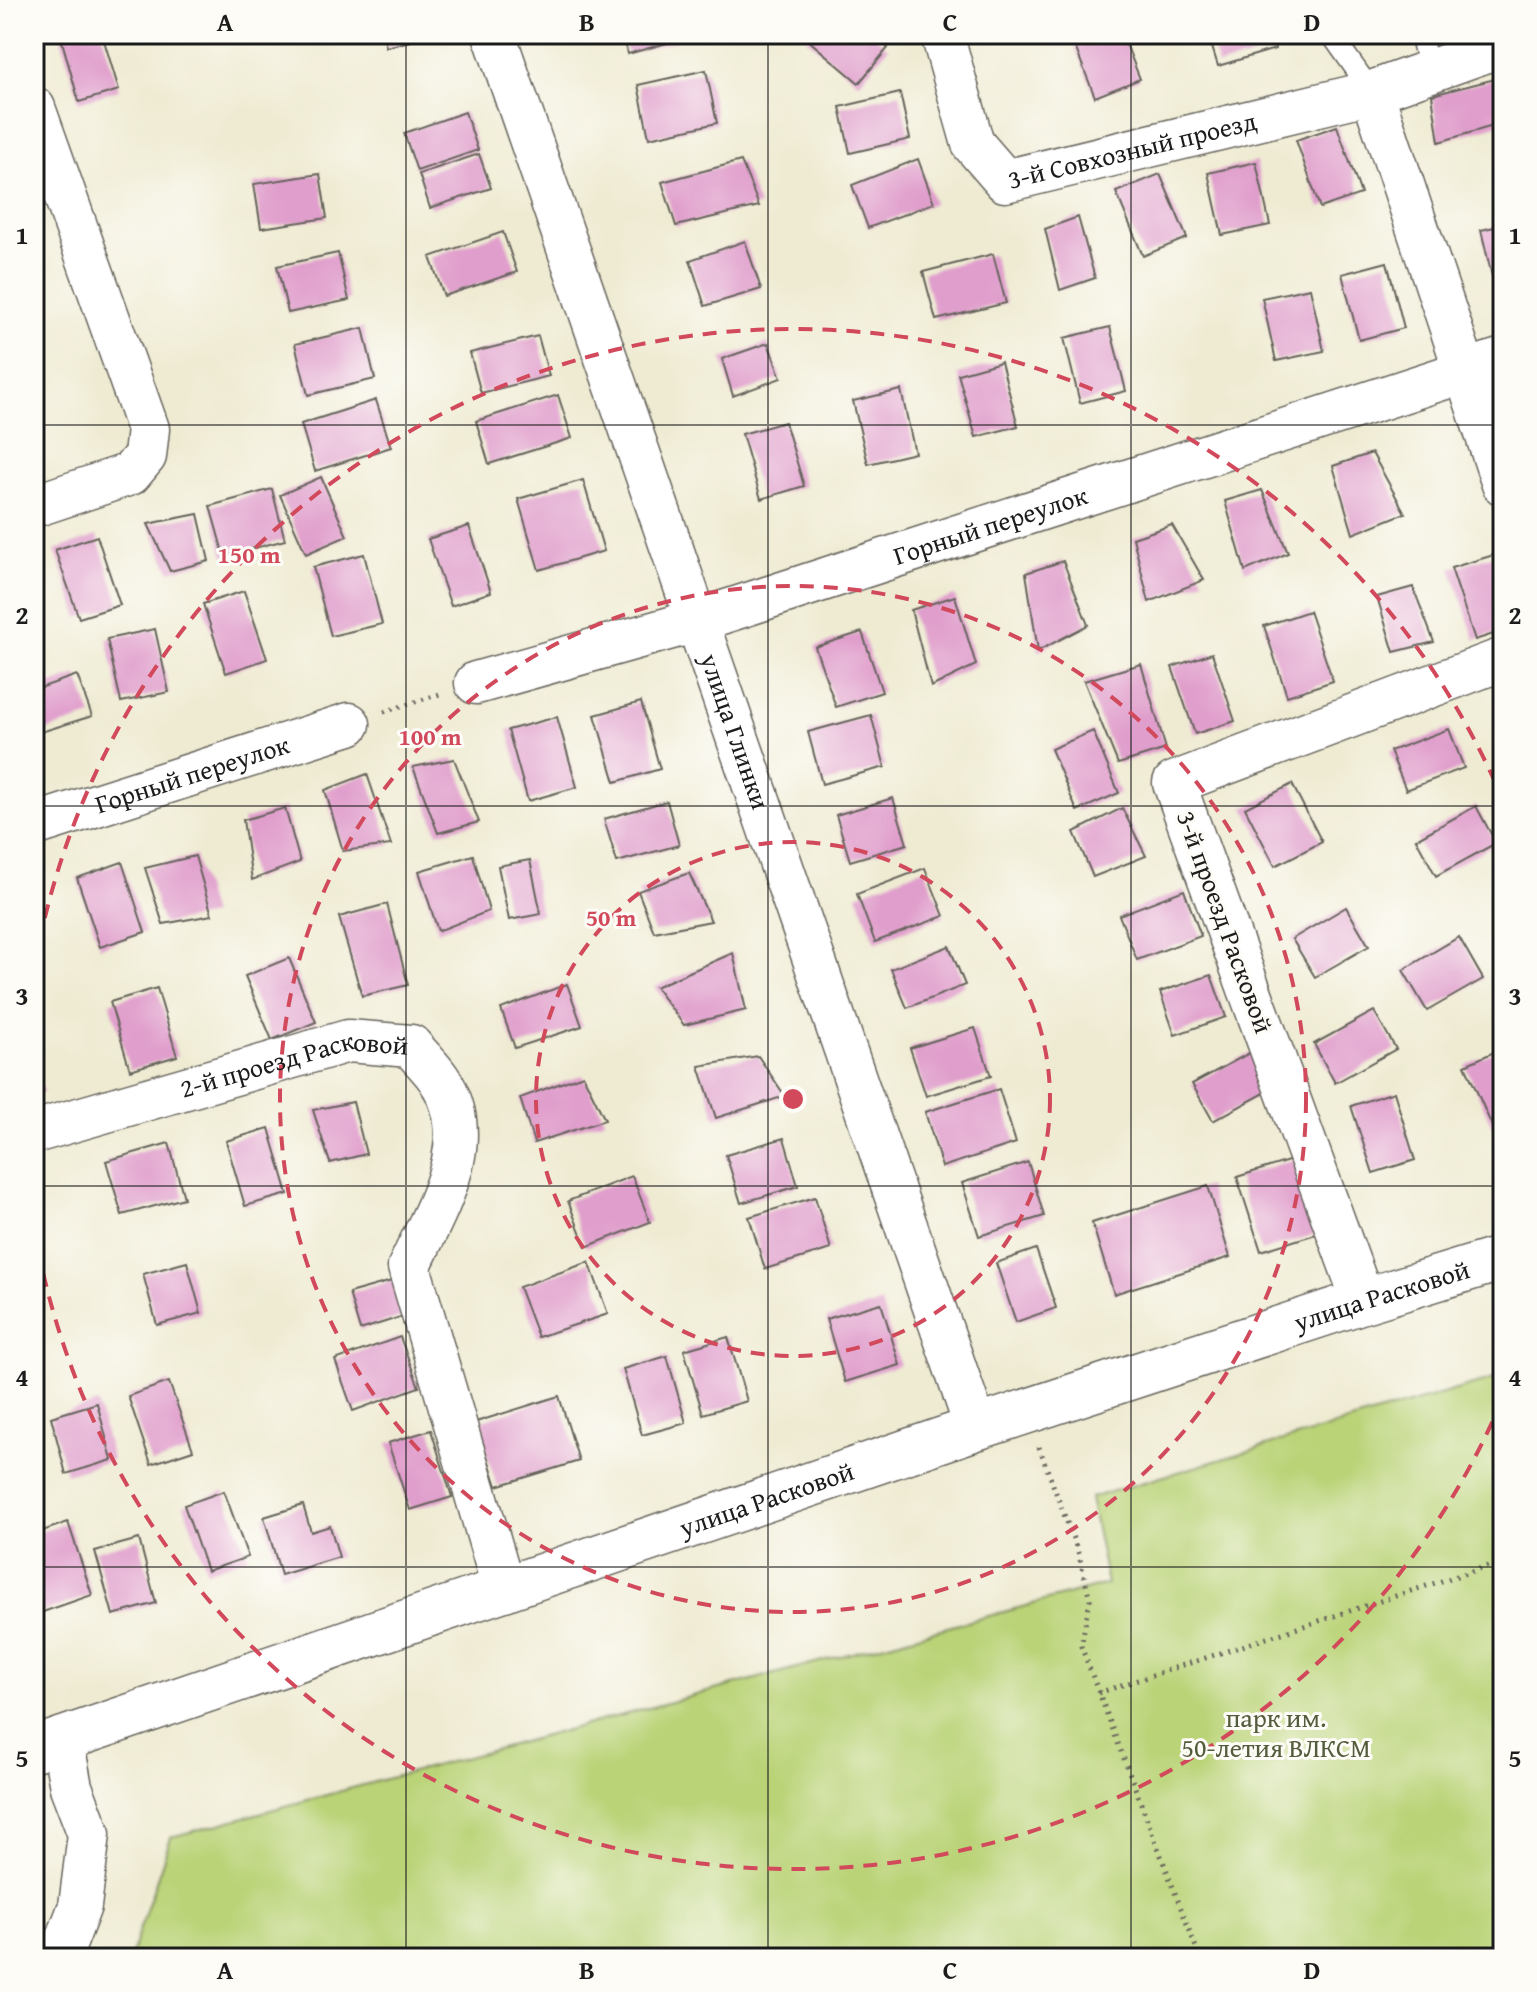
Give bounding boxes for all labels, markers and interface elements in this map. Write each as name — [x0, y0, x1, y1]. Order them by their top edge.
text: A — [217, 2, 234, 41]
text: B — [579, 2, 595, 41]
text: C — [943, 2, 957, 41]
text: D — [1304, 2, 1320, 41]
street label: 3-й Совхозный проезд — [1004, 101, 1260, 199]
text: 1 — [15, 215, 29, 254]
text: 1 — [1508, 215, 1522, 254]
street label: Горный переулок — [888, 475, 1093, 575]
text: 150 m — [217, 537, 281, 572]
text: 2 — [15, 595, 29, 634]
text: 2 — [1508, 595, 1522, 634]
street label: улица Глинки — [690, 647, 781, 814]
text: 100 m — [398, 719, 462, 754]
street label: Горный переулок — [90, 724, 294, 823]
street label: 3-й проезд Расковой — [1167, 805, 1284, 1038]
text: 50 m — [586, 900, 637, 935]
text: 3 — [15, 976, 29, 1015]
text: 3 — [1508, 976, 1522, 1015]
street label: 2-й проезд Расковой — [175, 1020, 410, 1108]
centre of rings — [779, 1085, 807, 1113]
street label: улица Расковой — [1288, 1249, 1474, 1342]
text: 4 — [15, 1357, 29, 1396]
text: 4 — [1508, 1357, 1522, 1396]
street label: улица Расковой — [673, 1451, 859, 1547]
park label: парк им. 50-летия ВЛКСМ — [1181, 1698, 1371, 1767]
text: 5 — [15, 1738, 29, 1777]
text: 5 — [1508, 1738, 1522, 1777]
text: A — [217, 1950, 234, 1989]
text: B — [579, 1950, 595, 1989]
text: C — [943, 1950, 957, 1989]
text: D — [1304, 1950, 1320, 1989]

